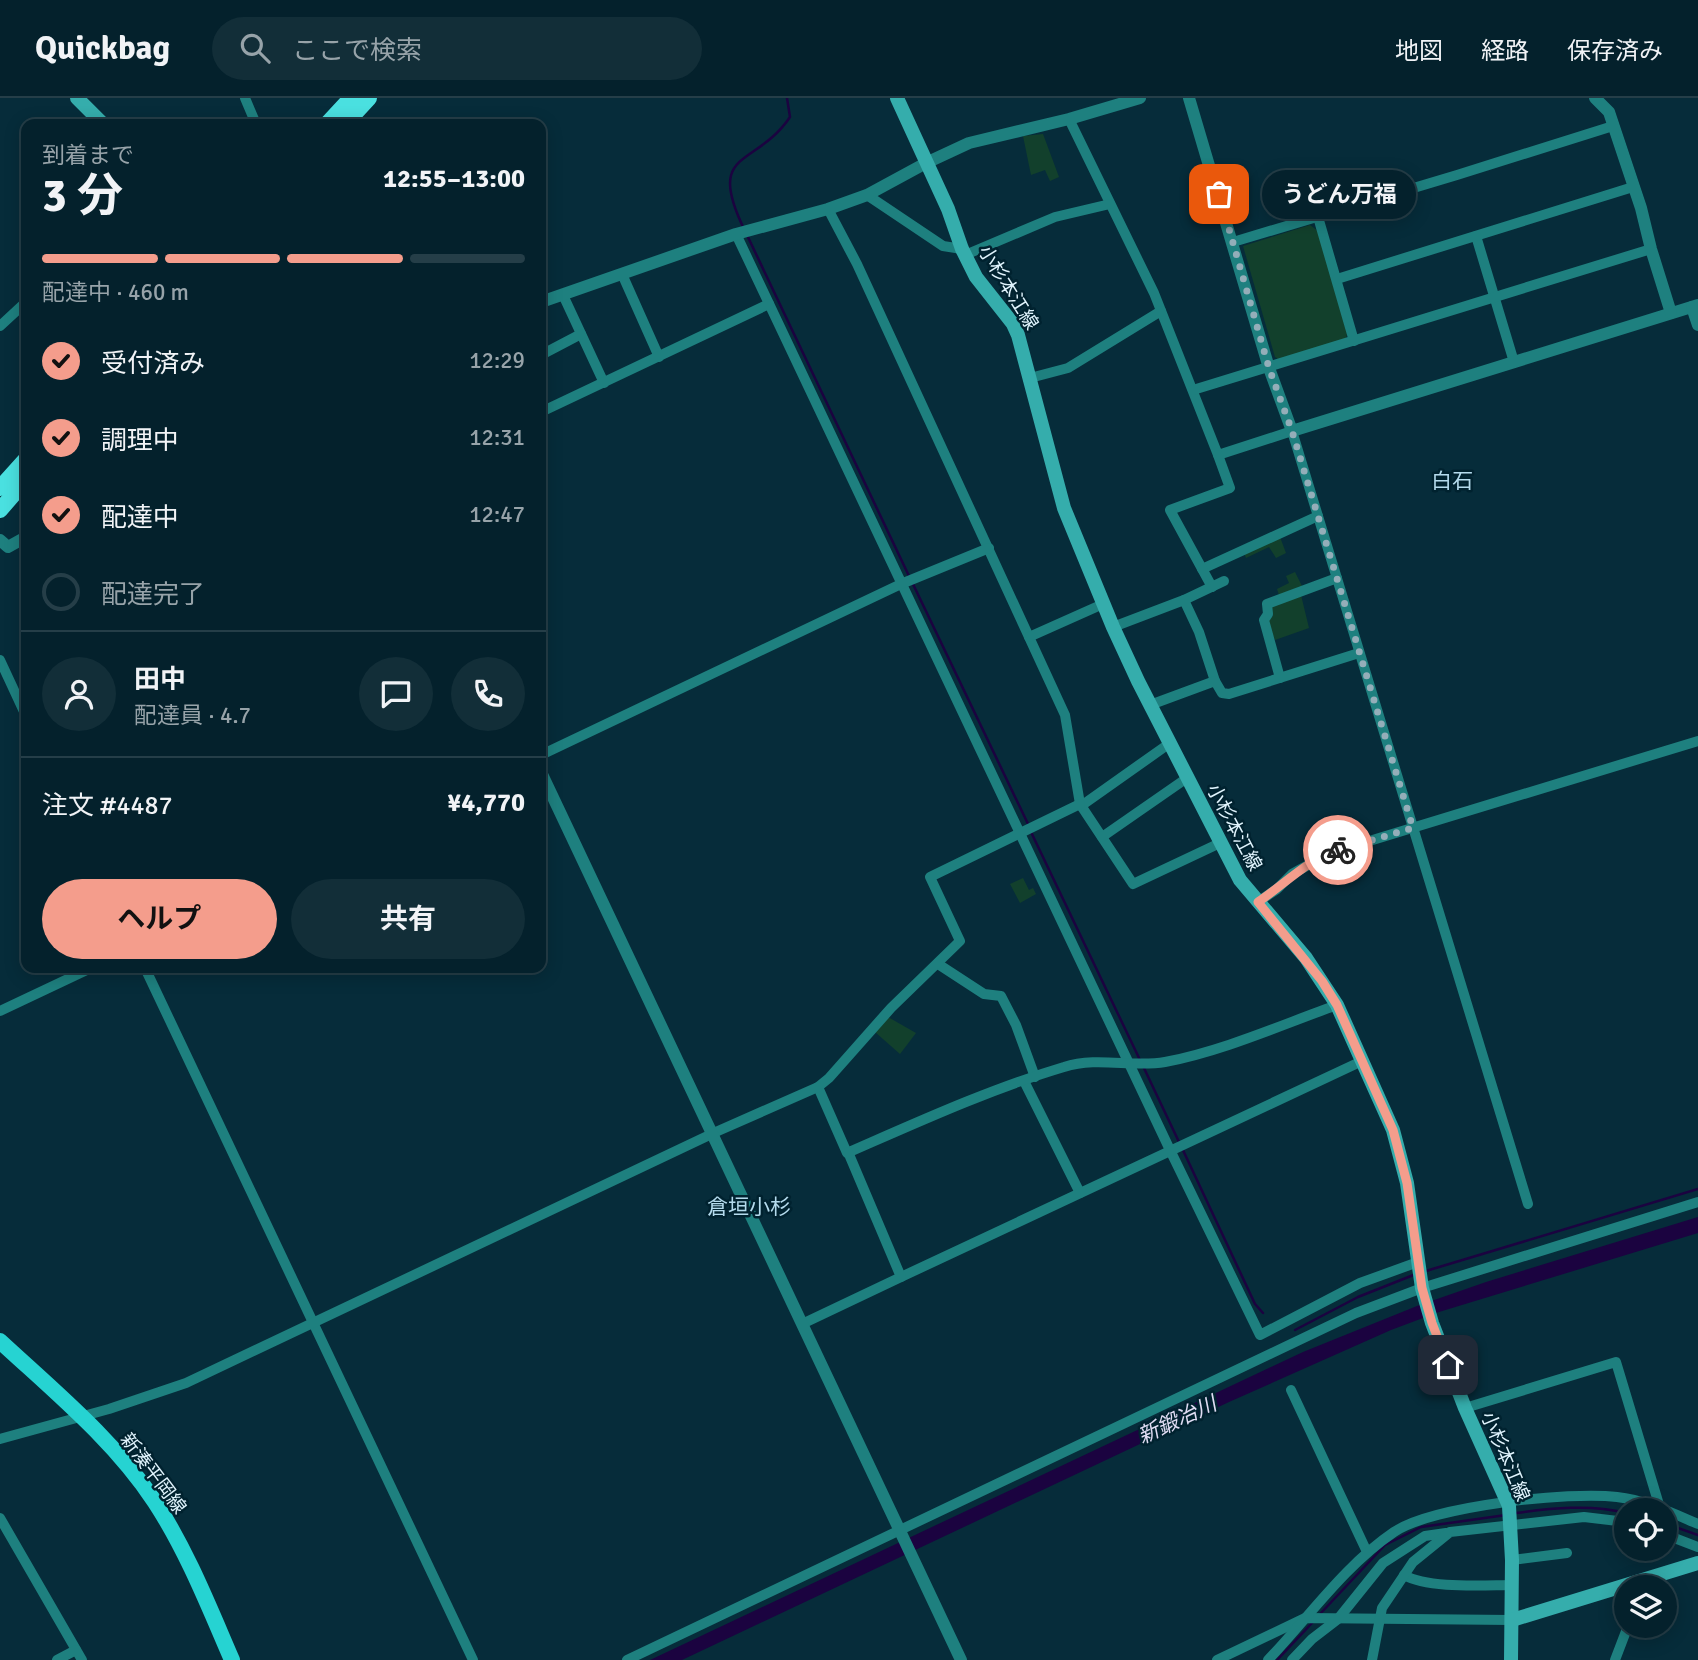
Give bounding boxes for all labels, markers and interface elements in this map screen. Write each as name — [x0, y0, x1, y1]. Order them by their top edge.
search box — [212, 17, 702, 80]
text: Quickbag — [35, 28, 170, 69]
icon: search — [236, 29, 274, 67]
text: ここで検索 — [292, 35, 422, 67]
text: 地図 — [1395, 36, 1443, 66]
text: 経路 — [1481, 36, 1529, 66]
text: 保存済み — [1567, 36, 1663, 66]
text: 到着まで — [42, 141, 134, 170]
text: 12:55–13:00 — [383, 163, 525, 195]
pin — [1189, 164, 1249, 224]
text: 3 分 — [42, 168, 123, 224]
callout: うどん万福 — [1261, 170, 1415, 218]
icon: bag — [1200, 175, 1238, 213]
text: うどん万福 — [1282, 180, 1397, 209]
street label: 小杉本江線 — [973, 241, 1044, 334]
text: 配達中 · 460 m — [42, 278, 189, 307]
icon: check — [42, 342, 80, 380]
text: 12:29 — [469, 346, 525, 375]
text: 受付済み — [101, 348, 205, 380]
icon: check — [42, 419, 80, 457]
text: 12:31 — [469, 423, 525, 452]
text: 調理中 — [101, 425, 179, 457]
district label: 白石 — [1431, 468, 1473, 494]
icon: check — [42, 496, 80, 534]
text: 12:47 — [469, 500, 525, 529]
text: 配達中 — [101, 502, 179, 534]
text: 配達完了 — [101, 579, 205, 611]
button: person — [42, 657, 116, 731]
button: chat — [359, 657, 433, 731]
button: phone — [451, 657, 525, 731]
text: 田中 — [134, 664, 186, 696]
text: 配達員 · 4.7 — [134, 701, 251, 730]
street label: 小杉本江線 — [1201, 780, 1267, 875]
text: ¥4,770 — [447, 787, 525, 819]
text: 注文 #4487 — [42, 790, 173, 822]
courier — [1303, 815, 1373, 885]
icon: bike — [1319, 831, 1357, 869]
button: ヘルプ — [42, 879, 277, 959]
button: 共有 — [291, 879, 525, 959]
district label: 倉垣小杉 — [707, 1194, 791, 1220]
pin — [1418, 1335, 1478, 1395]
icon: home — [1429, 1346, 1467, 1384]
water label: 新鍛冶川 — [1133, 1390, 1222, 1450]
street label: 小杉本江線 — [1475, 1408, 1535, 1505]
street label: 新湊平岡線 — [115, 1428, 191, 1519]
map controls — [1614, 1498, 1677, 1638]
button: locate — [1614, 1498, 1677, 1561]
button: layers — [1614, 1575, 1677, 1638]

